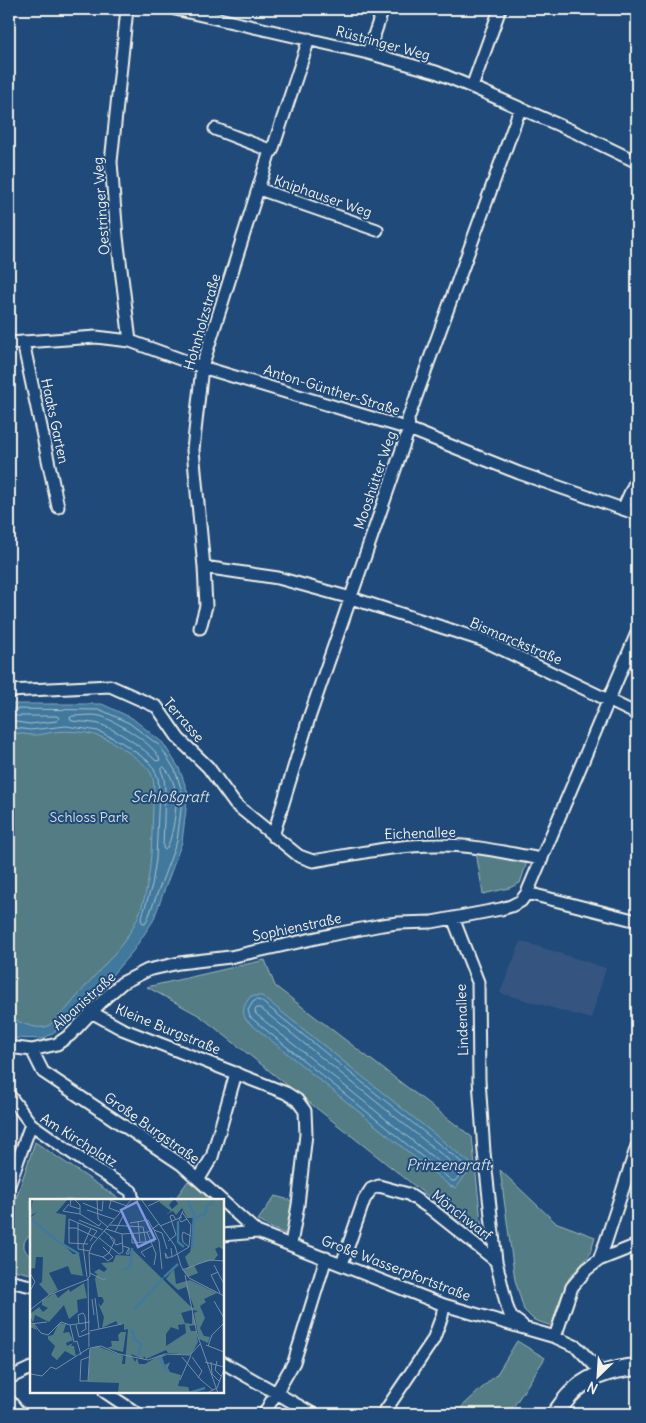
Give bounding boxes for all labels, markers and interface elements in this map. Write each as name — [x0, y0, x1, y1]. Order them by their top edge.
street label: Rüstringer Weg — [334, 22, 432, 64]
street label: Oestringer Weg — [89, 156, 113, 256]
street label: Kniphauser Weg — [272, 171, 374, 221]
street label: Hohnholzstraße — [180, 272, 224, 372]
street label: Anton-Günther-Straße — [262, 361, 402, 419]
street label: Haaks Garten — [37, 377, 73, 465]
street label: Mooshütter Weg — [350, 428, 400, 532]
street label: Bismarckstraße — [467, 613, 565, 669]
street label: Terrasse — [160, 694, 208, 746]
water label: Schloßgraft — [131, 787, 211, 806]
park label: Schloss Park — [50, 808, 129, 826]
street label: Eichenallee — [384, 823, 456, 843]
street label: Sophienstraße — [251, 909, 343, 945]
street label: Albanistraße — [49, 968, 119, 1034]
street label: Lindenallee — [452, 984, 472, 1056]
street label: Kleine Burgstraße — [113, 1000, 223, 1058]
street label: Große Burgstraße — [101, 1088, 203, 1168]
street label: Am Kirchplatz — [37, 1109, 121, 1171]
water label: Prinzengraft — [406, 1155, 492, 1174]
street label: Mönchwarf — [428, 1186, 496, 1244]
inset map — [30, 1199, 224, 1393]
street label: Große Wasserpfortstraße — [319, 1231, 473, 1305]
north arrow — [574, 1350, 624, 1400]
text: N — [584, 1378, 601, 1398]

